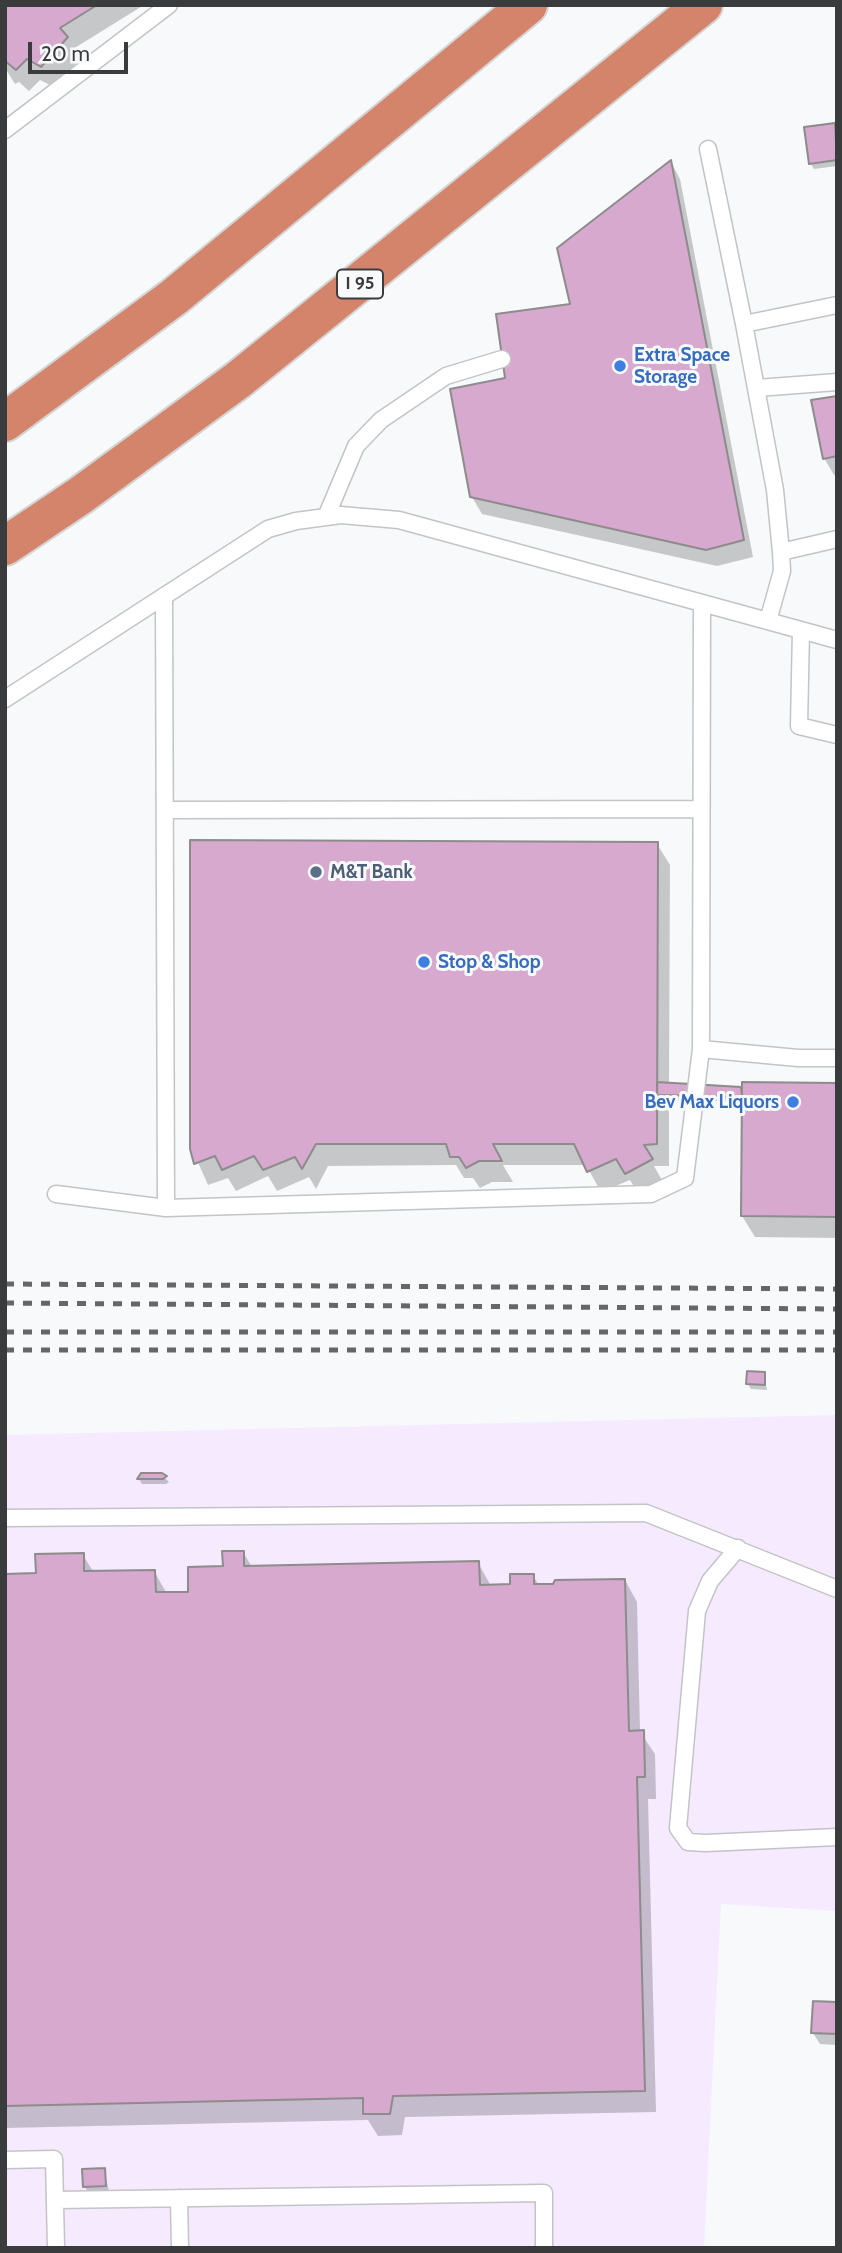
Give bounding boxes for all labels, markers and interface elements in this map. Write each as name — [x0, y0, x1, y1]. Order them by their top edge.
scale bar — [32, 28, 131, 72]
text: 20 m — [41, 41, 90, 66]
road number: I 95 — [337, 270, 383, 298]
place label: Extra Space Storage — [634, 344, 730, 388]
marker: Extra Space Storage — [612, 358, 628, 374]
place label: M&T Bank — [330, 861, 413, 883]
marker: M&T Bank — [308, 864, 324, 880]
place label: Stop & Shop — [438, 951, 541, 973]
marker: Stop & Shop — [416, 954, 432, 970]
place label: Bev Max Liquors — [644, 1091, 779, 1113]
marker: Bev Max Liquors — [785, 1094, 801, 1110]

